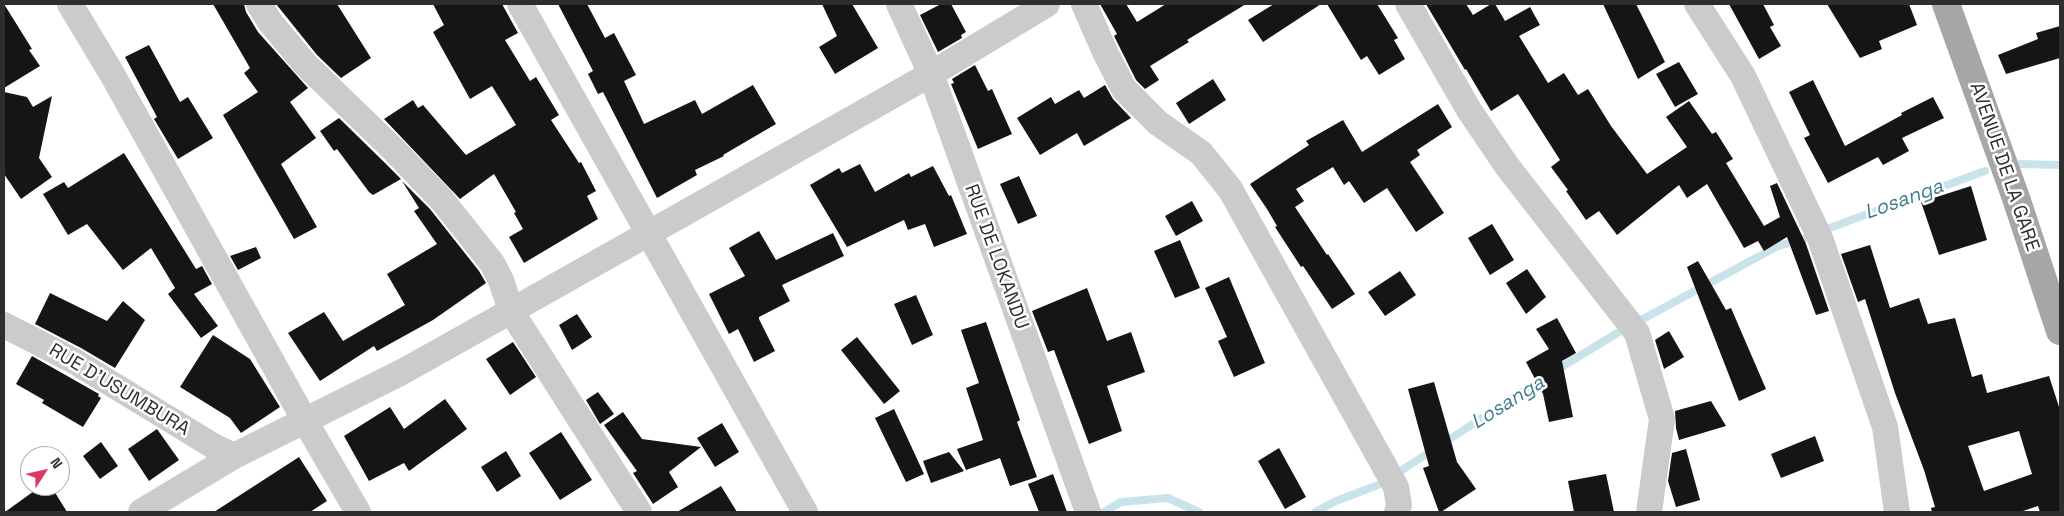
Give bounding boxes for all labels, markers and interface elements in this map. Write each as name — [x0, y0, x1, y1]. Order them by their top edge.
street label: AVENUE DE LA GARE — [1964, 80, 2044, 254]
water label: Losanga — [1861, 175, 1947, 225]
street label: RUE DE LOKANDU — [959, 181, 1033, 333]
street label: RUE D'USUMBURA — [45, 339, 193, 441]
water label: Losanga — [1467, 371, 1549, 435]
north arrow — [20, 446, 70, 496]
text: N — [46, 454, 67, 472]

